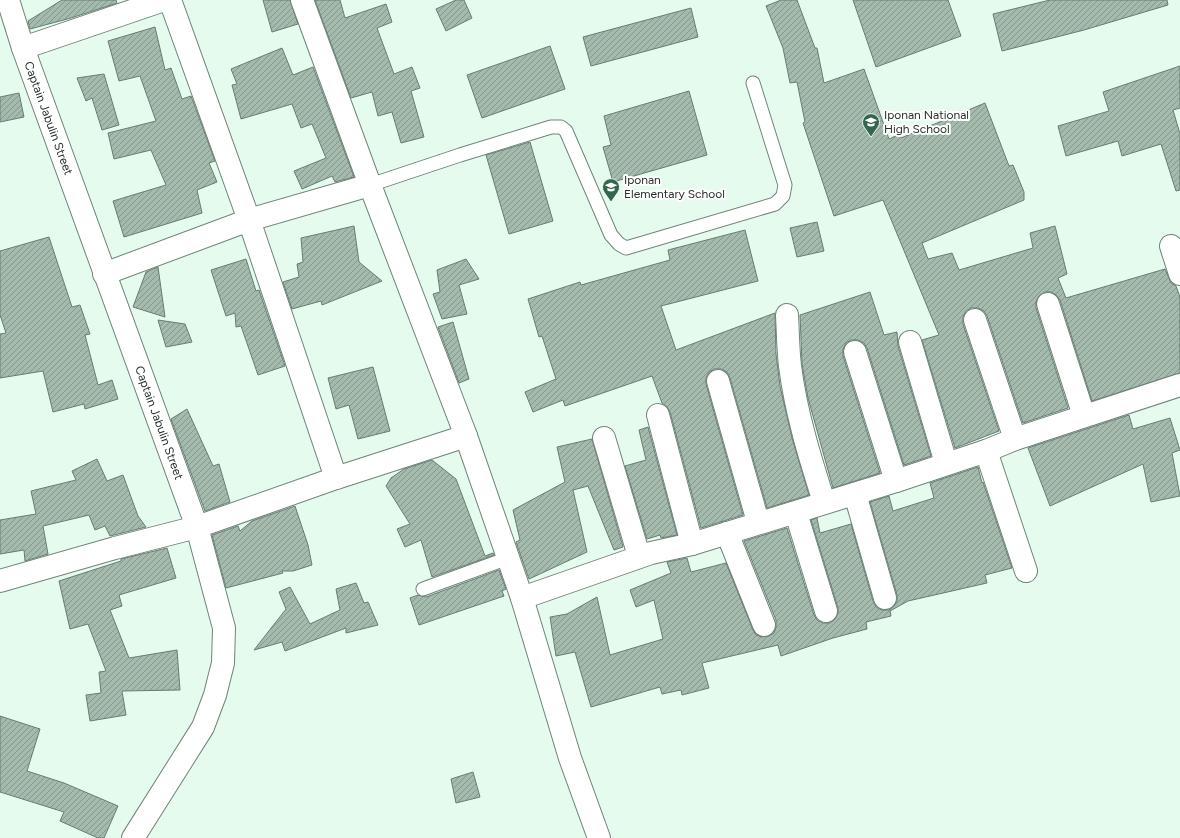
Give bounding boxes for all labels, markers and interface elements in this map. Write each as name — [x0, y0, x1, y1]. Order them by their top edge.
street label: Captain Jabulin Street — [21, 60, 76, 177]
place label: Iponan National High School — [884, 108, 969, 136]
school or university icon: Iponan National High School — [861, 112, 881, 137]
place label: Iponan Elementary School — [624, 173, 725, 201]
school or university icon: Iponan Elementary School — [601, 177, 621, 202]
street label: Captain Jabulin Street — [132, 364, 186, 482]

